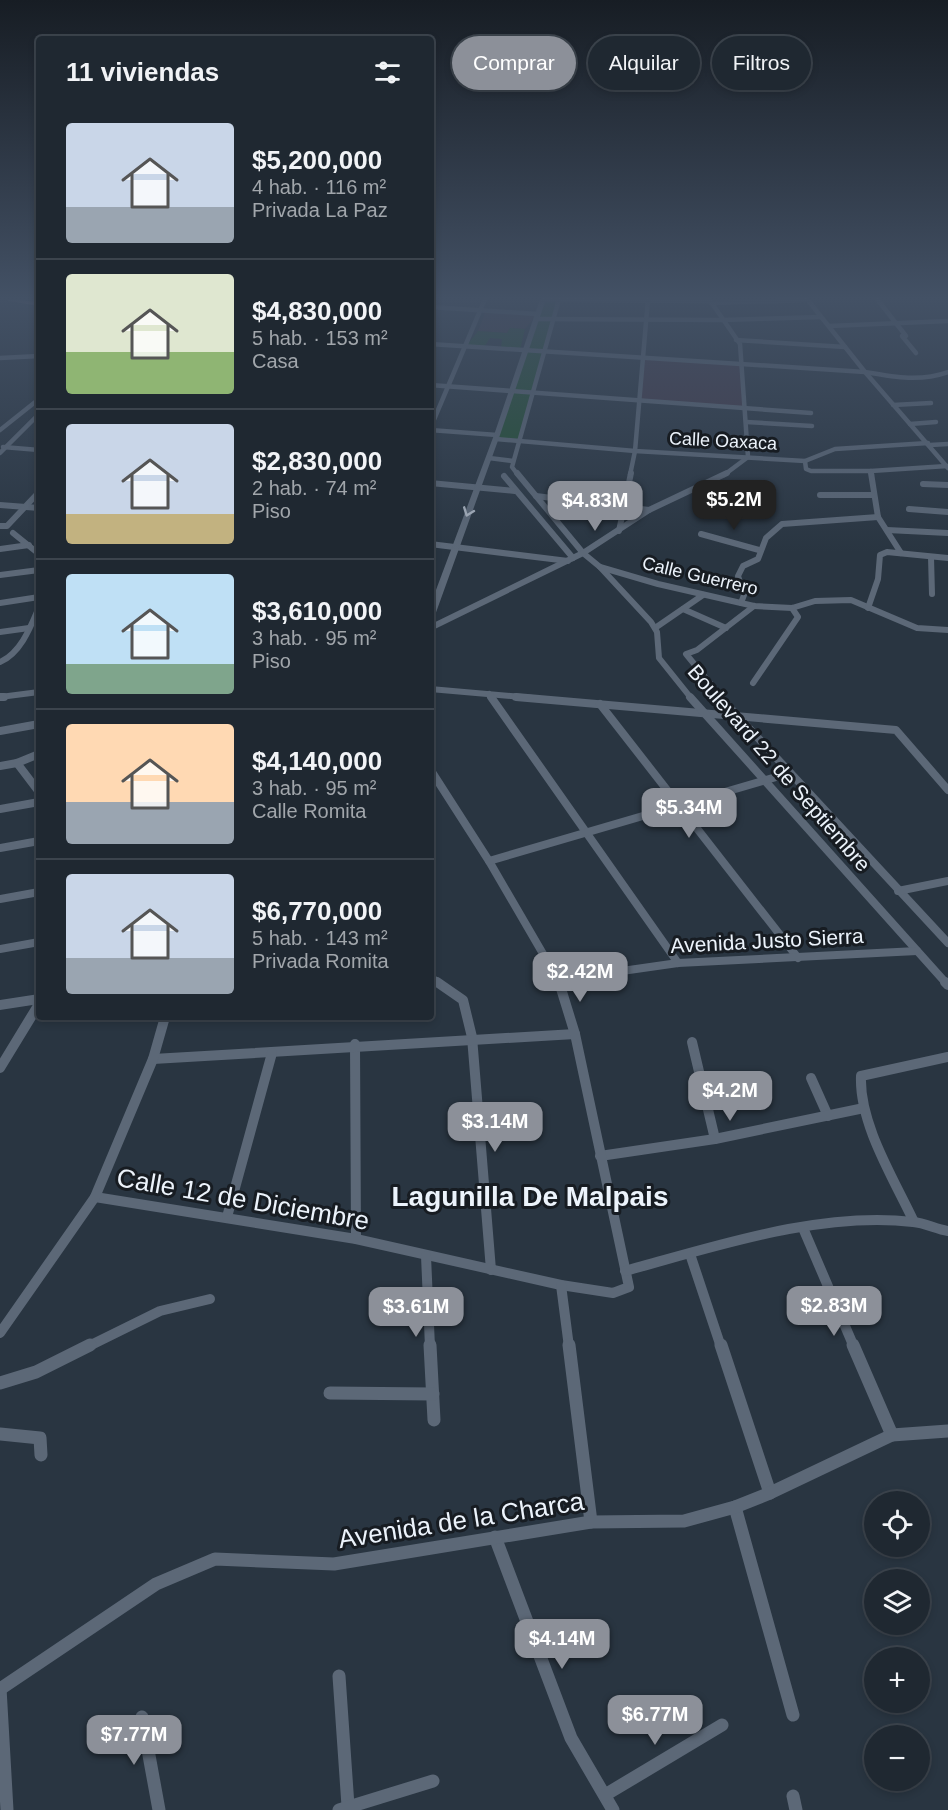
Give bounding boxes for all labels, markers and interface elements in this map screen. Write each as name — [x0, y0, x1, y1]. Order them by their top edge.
chip: Comprar — [452, 36, 576, 90]
chip: Alquilar — [588, 36, 700, 90]
chip: Filtros — [712, 36, 811, 90]
icon: filters — [371, 56, 404, 89]
text: 11 viviendas — [66, 57, 219, 87]
text: $5,200,000 — [252, 145, 382, 175]
icon: home — [114, 147, 186, 219]
text: 4 hab. · 116 m² — [252, 176, 386, 198]
text: Privada La Paz — [252, 199, 388, 221]
text: $4,830,000 — [252, 296, 382, 326]
icon: home — [114, 298, 186, 370]
text: 5 hab. · 153 m² — [252, 327, 388, 349]
text: Casa — [252, 350, 299, 372]
street label: Calle Oaxaca — [669, 428, 778, 454]
text: $2,830,000 — [252, 446, 382, 476]
icon: home — [114, 448, 186, 520]
text: 2 hab. · 74 m² — [252, 477, 377, 499]
pin: $5.2M — [692, 480, 776, 531]
pin: $4.83M — [546, 481, 644, 532]
text: $5.2M — [706, 488, 762, 510]
text: $4.83M — [562, 489, 628, 511]
text: Piso — [252, 500, 291, 522]
one-way arrow — [463, 506, 475, 517]
street label: Calle Guerrero — [640, 553, 760, 599]
text: $3,610,000 — [252, 596, 382, 626]
icon: home — [114, 598, 186, 670]
text: 3 hab. · 95 m² — [252, 627, 377, 649]
text: Piso — [252, 650, 291, 672]
street label: Boulevard 22 de Septiembre — [683, 660, 875, 876]
text: $4,140,000 — [252, 746, 382, 776]
icon: home — [114, 748, 186, 820]
text: 3 hab. · 95 m² — [252, 777, 377, 799]
pin: $5.34M — [640, 788, 738, 839]
text: $5.34M — [656, 796, 722, 818]
text: Calle Romita — [252, 800, 366, 822]
text: $6,770,000 — [252, 896, 382, 926]
icon: home — [114, 898, 186, 970]
street label: Avenida Justo Sierra — [670, 924, 864, 957]
text: 5 hab. · 143 m² — [252, 927, 388, 949]
text: Privada Romita — [252, 950, 389, 972]
pin: $2.42M — [531, 952, 629, 1003]
text: $2.42M — [547, 960, 613, 982]
pin: $4.2M — [688, 1071, 772, 1122]
text: $4.2M — [702, 1079, 758, 1101]
pin: $3.14M — [446, 1102, 544, 1153]
text: $3.14M — [462, 1110, 528, 1132]
street label: Calle 12 de Diciembre — [114, 1162, 372, 1236]
district label: Lagunilla De Malpais — [392, 1181, 668, 1212]
pin: $2.83M — [785, 1286, 883, 1337]
pin: $3.61M — [367, 1287, 465, 1338]
text: $2.83M — [801, 1294, 867, 1316]
text: $3.61M — [383, 1295, 449, 1317]
street label: Avenida de la Charca — [336, 1486, 586, 1554]
map controls — [864, 1491, 930, 1791]
button: locate — [864, 1491, 930, 1557]
button: layers — [864, 1569, 930, 1635]
pin: $4.14M — [513, 1619, 611, 1670]
text: $4.14M — [529, 1627, 595, 1649]
button: + — [864, 1647, 930, 1713]
pin: $6.77M — [606, 1695, 704, 1746]
text: $6.77M — [622, 1703, 688, 1725]
pin: $7.77M — [85, 1715, 183, 1766]
text: $7.77M — [101, 1723, 167, 1745]
button: − — [864, 1725, 930, 1791]

